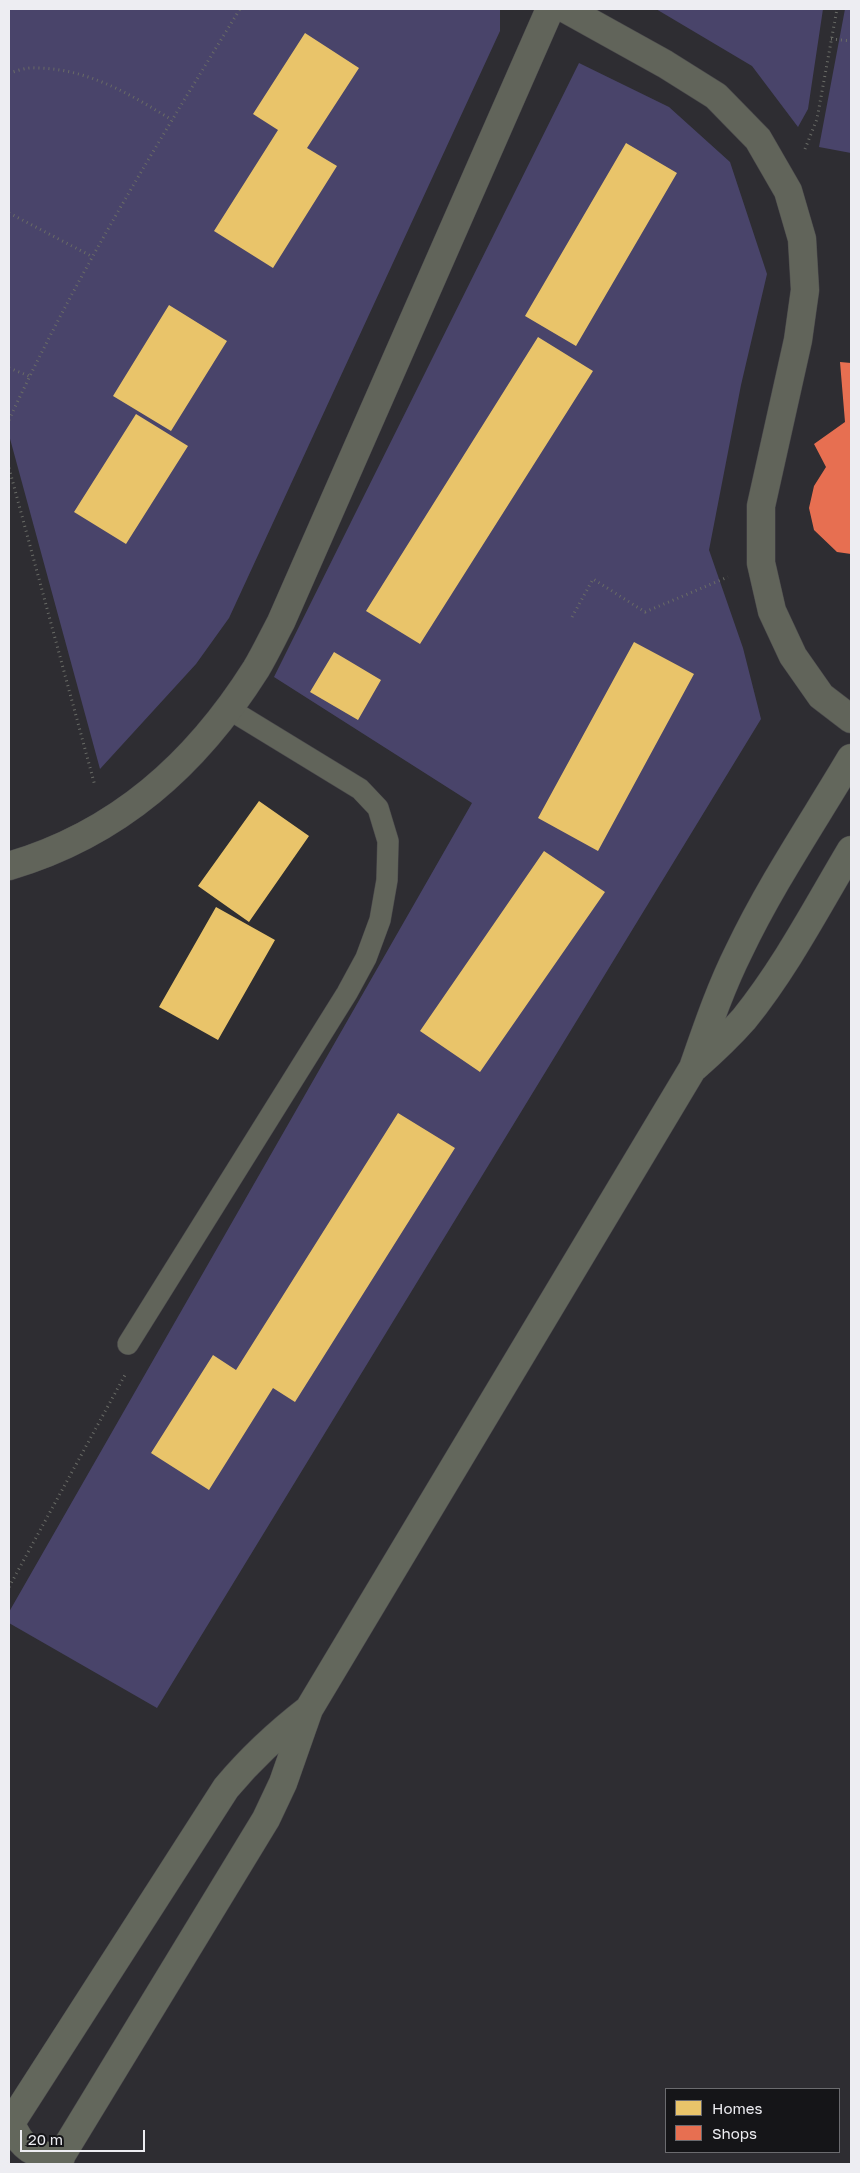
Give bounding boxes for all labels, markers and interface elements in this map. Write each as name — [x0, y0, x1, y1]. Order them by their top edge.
legend — [665, 2088, 840, 2153]
text: Homes — [712, 2099, 762, 2117]
scale bar — [22, 2120, 148, 2152]
text: Shops — [712, 2124, 757, 2142]
text: 20 m — [28, 2130, 63, 2148]

